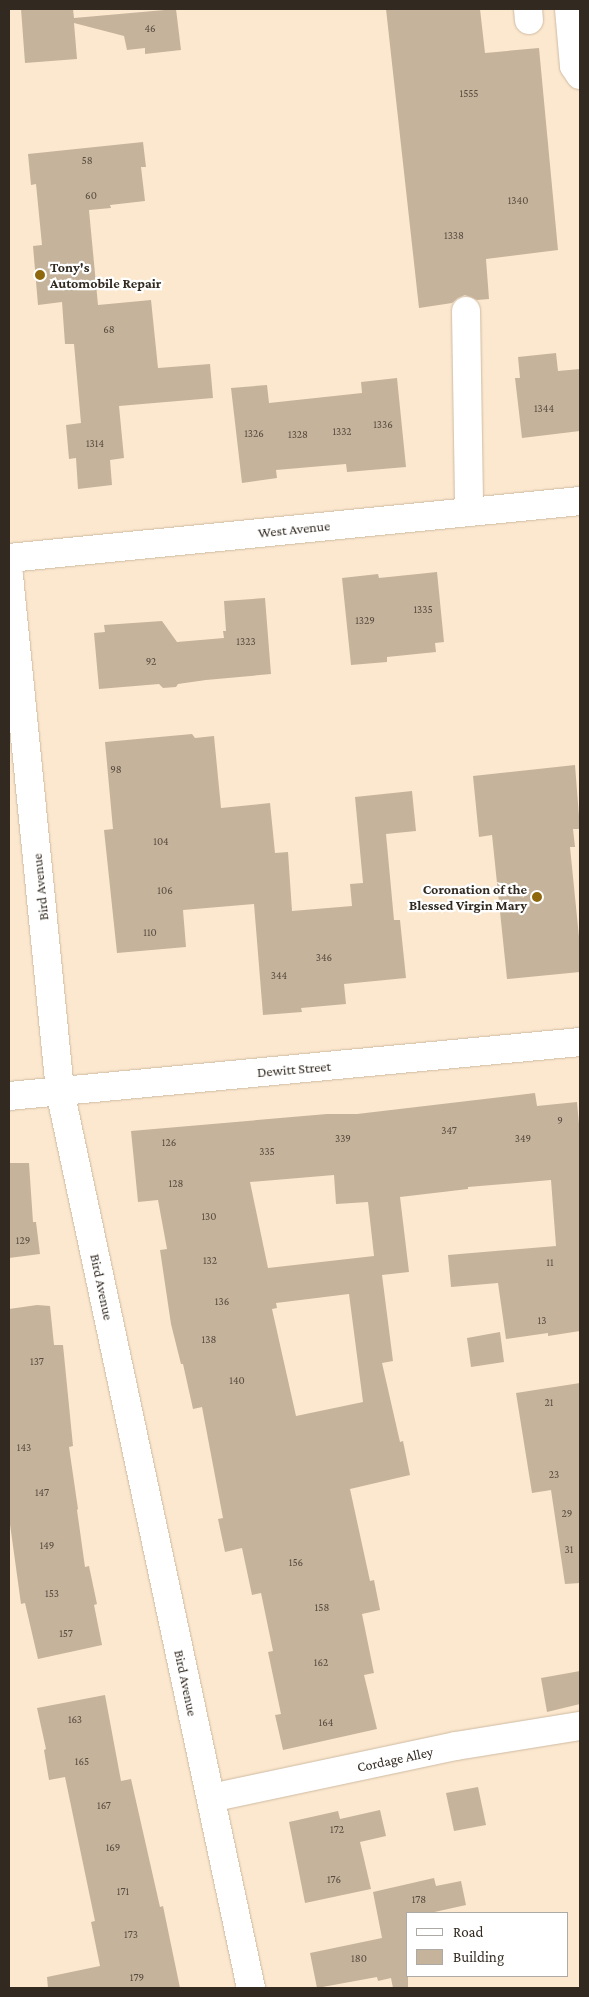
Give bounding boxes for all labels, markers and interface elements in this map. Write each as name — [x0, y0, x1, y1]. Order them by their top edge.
house number: 46 — [144, 21, 156, 35]
house number: 1555 — [459, 86, 479, 100]
house number: 58 — [81, 153, 93, 167]
house number: 60 — [85, 188, 97, 202]
house number: 1340 — [508, 193, 528, 207]
house number: 1338 — [444, 228, 464, 242]
place label: Tony's Automobile Repair — [50, 259, 161, 292]
marker: Tony's Automobile Repair — [34, 269, 46, 281]
house number: 68 — [103, 322, 115, 336]
house number: 1344 — [534, 401, 554, 415]
house number: 1336 — [373, 417, 393, 431]
house number: 1332 — [332, 424, 352, 438]
house number: 1326 — [244, 426, 264, 440]
house number: 1328 — [288, 427, 308, 441]
house number: 1314 — [86, 436, 104, 450]
street label: West Avenue — [257, 517, 331, 541]
house number: 1335 — [413, 602, 433, 616]
house number: 1329 — [355, 613, 375, 627]
house number: 1323 — [236, 634, 256, 648]
house number: 92 — [146, 654, 156, 668]
house number: 98 — [110, 762, 122, 776]
house number: 104 — [153, 834, 169, 848]
street label: Bird Avenue — [28, 853, 52, 921]
place label: Coronation of the Blessed Virgin Mary — [409, 881, 527, 914]
house number: 106 — [157, 883, 173, 897]
marker: Coronation of the Blessed Virgin Mary — [531, 891, 543, 903]
house number: 110 — [143, 925, 157, 939]
house number: 346 — [316, 950, 332, 964]
house number: 344 — [271, 968, 287, 982]
street label: Dewitt Street — [256, 1057, 332, 1081]
house number: 9 — [557, 1113, 563, 1127]
house number: 347 — [441, 1123, 457, 1137]
house number: 339 — [335, 1131, 351, 1145]
house number: 349 — [515, 1131, 531, 1145]
house number: 126 — [162, 1135, 176, 1149]
house number: 335 — [259, 1144, 275, 1158]
house number: 128 — [169, 1176, 183, 1190]
house number: 130 — [201, 1209, 217, 1223]
house number: 129 — [16, 1233, 30, 1247]
street label: Bird Avenue — [87, 1252, 117, 1322]
house number: 132 — [203, 1253, 217, 1267]
house number: 11 — [546, 1255, 554, 1269]
house number: 136 — [215, 1294, 229, 1308]
house number: 13 — [538, 1313, 546, 1327]
house number: 138 — [202, 1332, 216, 1346]
house number: 137 — [30, 1354, 44, 1368]
house number: 140 — [229, 1373, 245, 1387]
house number: 21 — [545, 1395, 553, 1409]
house number: 143 — [17, 1440, 31, 1454]
house number: 23 — [549, 1467, 559, 1481]
house number: 147 — [35, 1485, 49, 1499]
house number: 29 — [562, 1506, 572, 1520]
house number: 149 — [40, 1538, 54, 1552]
house number: 31 — [565, 1542, 573, 1556]
house number: 156 — [289, 1555, 303, 1569]
house number: 153 — [45, 1586, 59, 1600]
house number: 158 — [315, 1600, 329, 1614]
house number: 157 — [59, 1626, 73, 1640]
street label: Bird Avenue — [171, 1648, 201, 1718]
house number: 162 — [314, 1655, 328, 1669]
house number: 163 — [68, 1712, 82, 1726]
house number: 164 — [319, 1715, 333, 1729]
street label: Cordage Alley — [356, 1743, 434, 1775]
house number: 165 — [75, 1754, 89, 1768]
house number: 167 — [97, 1798, 111, 1812]
house number: 172 — [330, 1822, 344, 1836]
house number: 169 — [106, 1840, 120, 1854]
house number: 176 — [327, 1872, 341, 1886]
house number: 171 — [117, 1884, 129, 1898]
house number: 178 — [412, 1892, 426, 1906]
legend — [406, 1912, 569, 1977]
text: Road — [453, 1924, 483, 1940]
house number: 173 — [124, 1927, 138, 1941]
text: Building — [453, 1949, 504, 1965]
house number: 180 — [351, 1951, 367, 1965]
house number: 179 — [130, 1970, 144, 1984]

